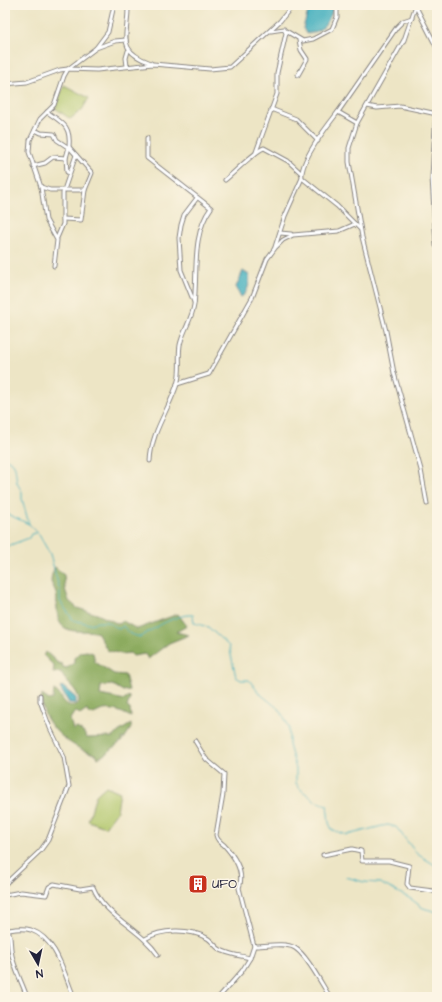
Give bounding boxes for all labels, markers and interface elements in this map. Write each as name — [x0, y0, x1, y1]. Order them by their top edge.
building icon: UFO — [187, 873, 209, 895]
place label: UFO — [212, 875, 237, 893]
north arrow — [18, 944, 58, 984]
text: N — [35, 965, 44, 981]

